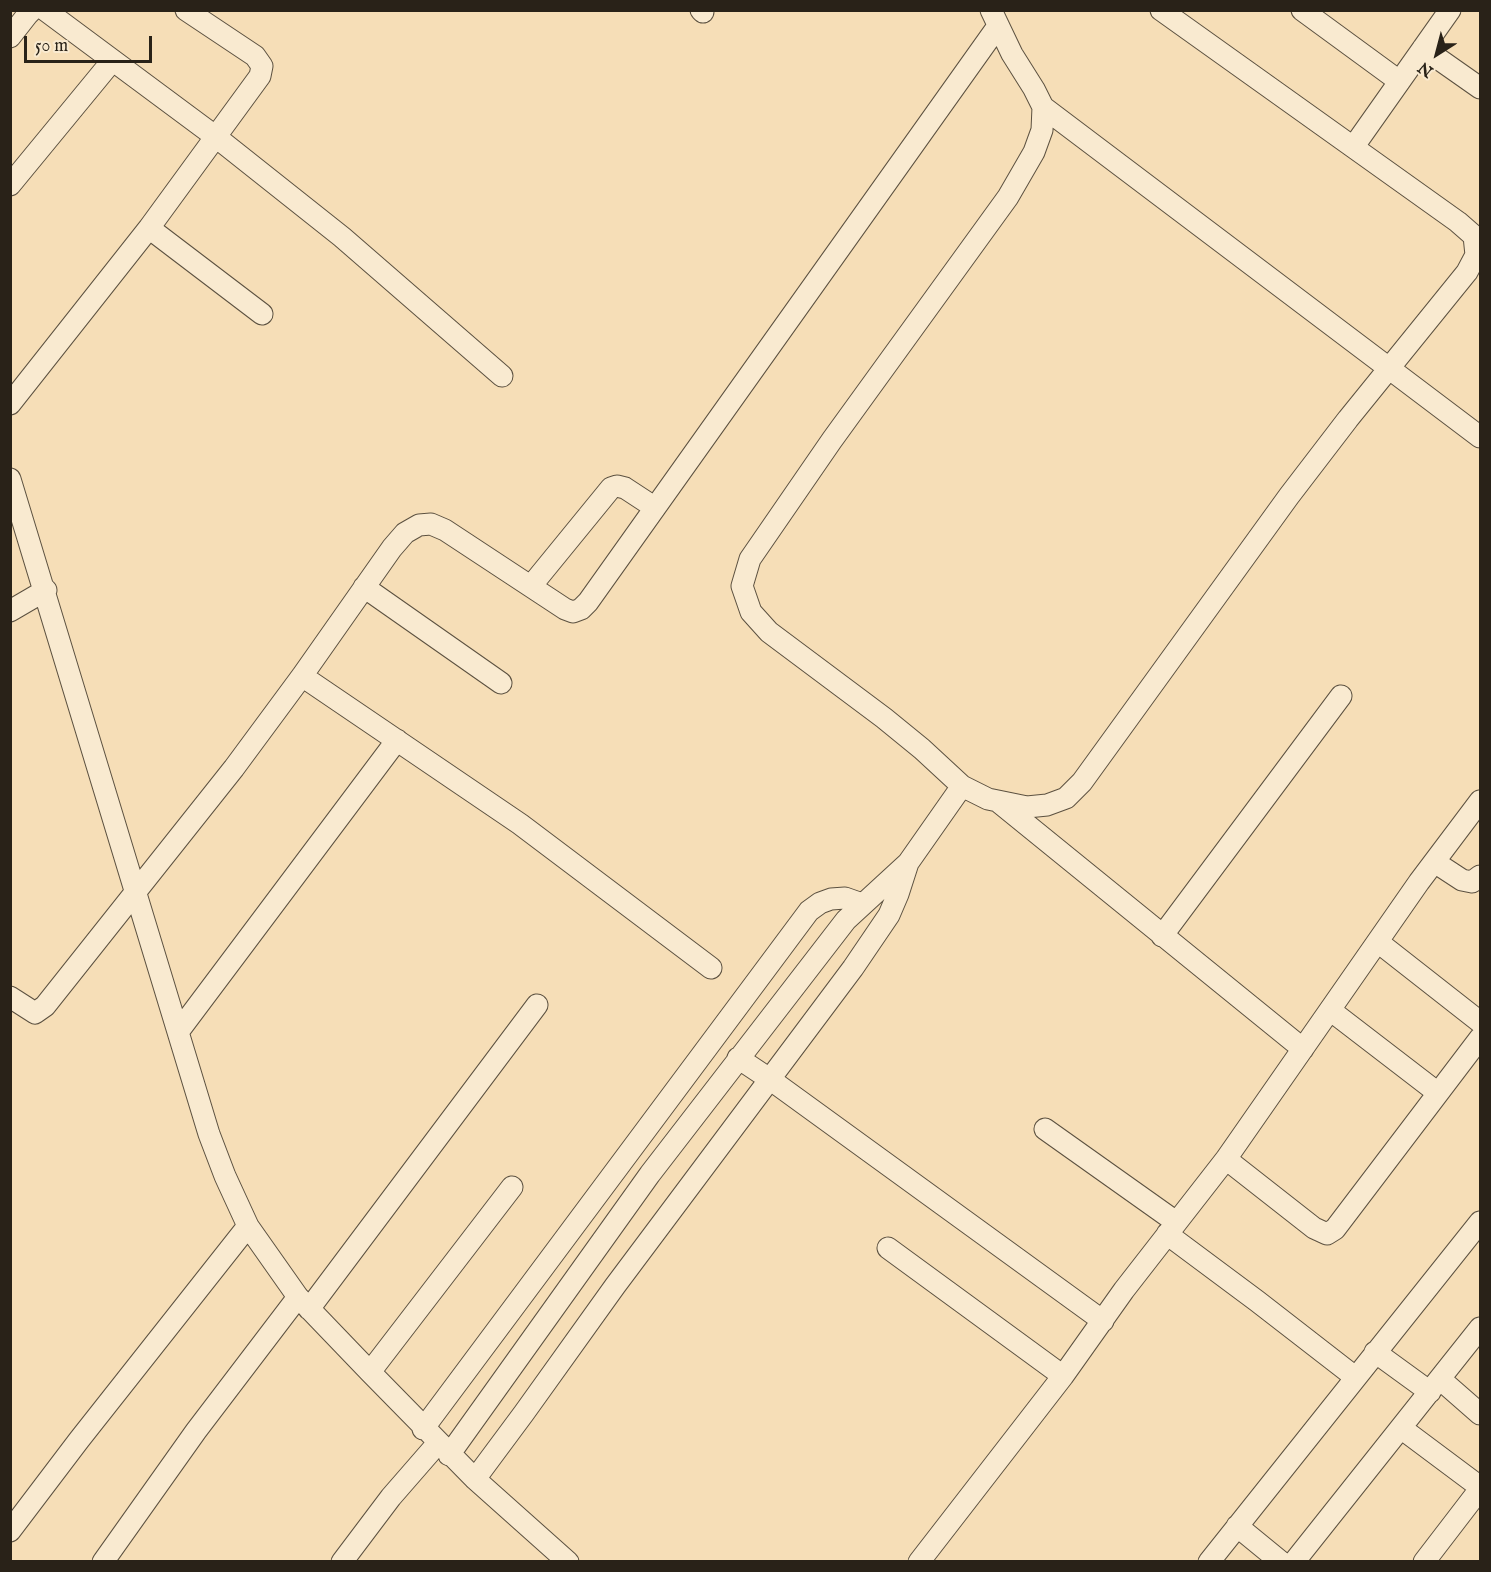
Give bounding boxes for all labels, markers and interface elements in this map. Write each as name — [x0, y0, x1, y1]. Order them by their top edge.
scale bar — [27, 24, 154, 62]
north arrow — [1407, 24, 1467, 84]
text: 50 m — [35, 35, 68, 58]
text: N — [1415, 56, 1438, 81]

